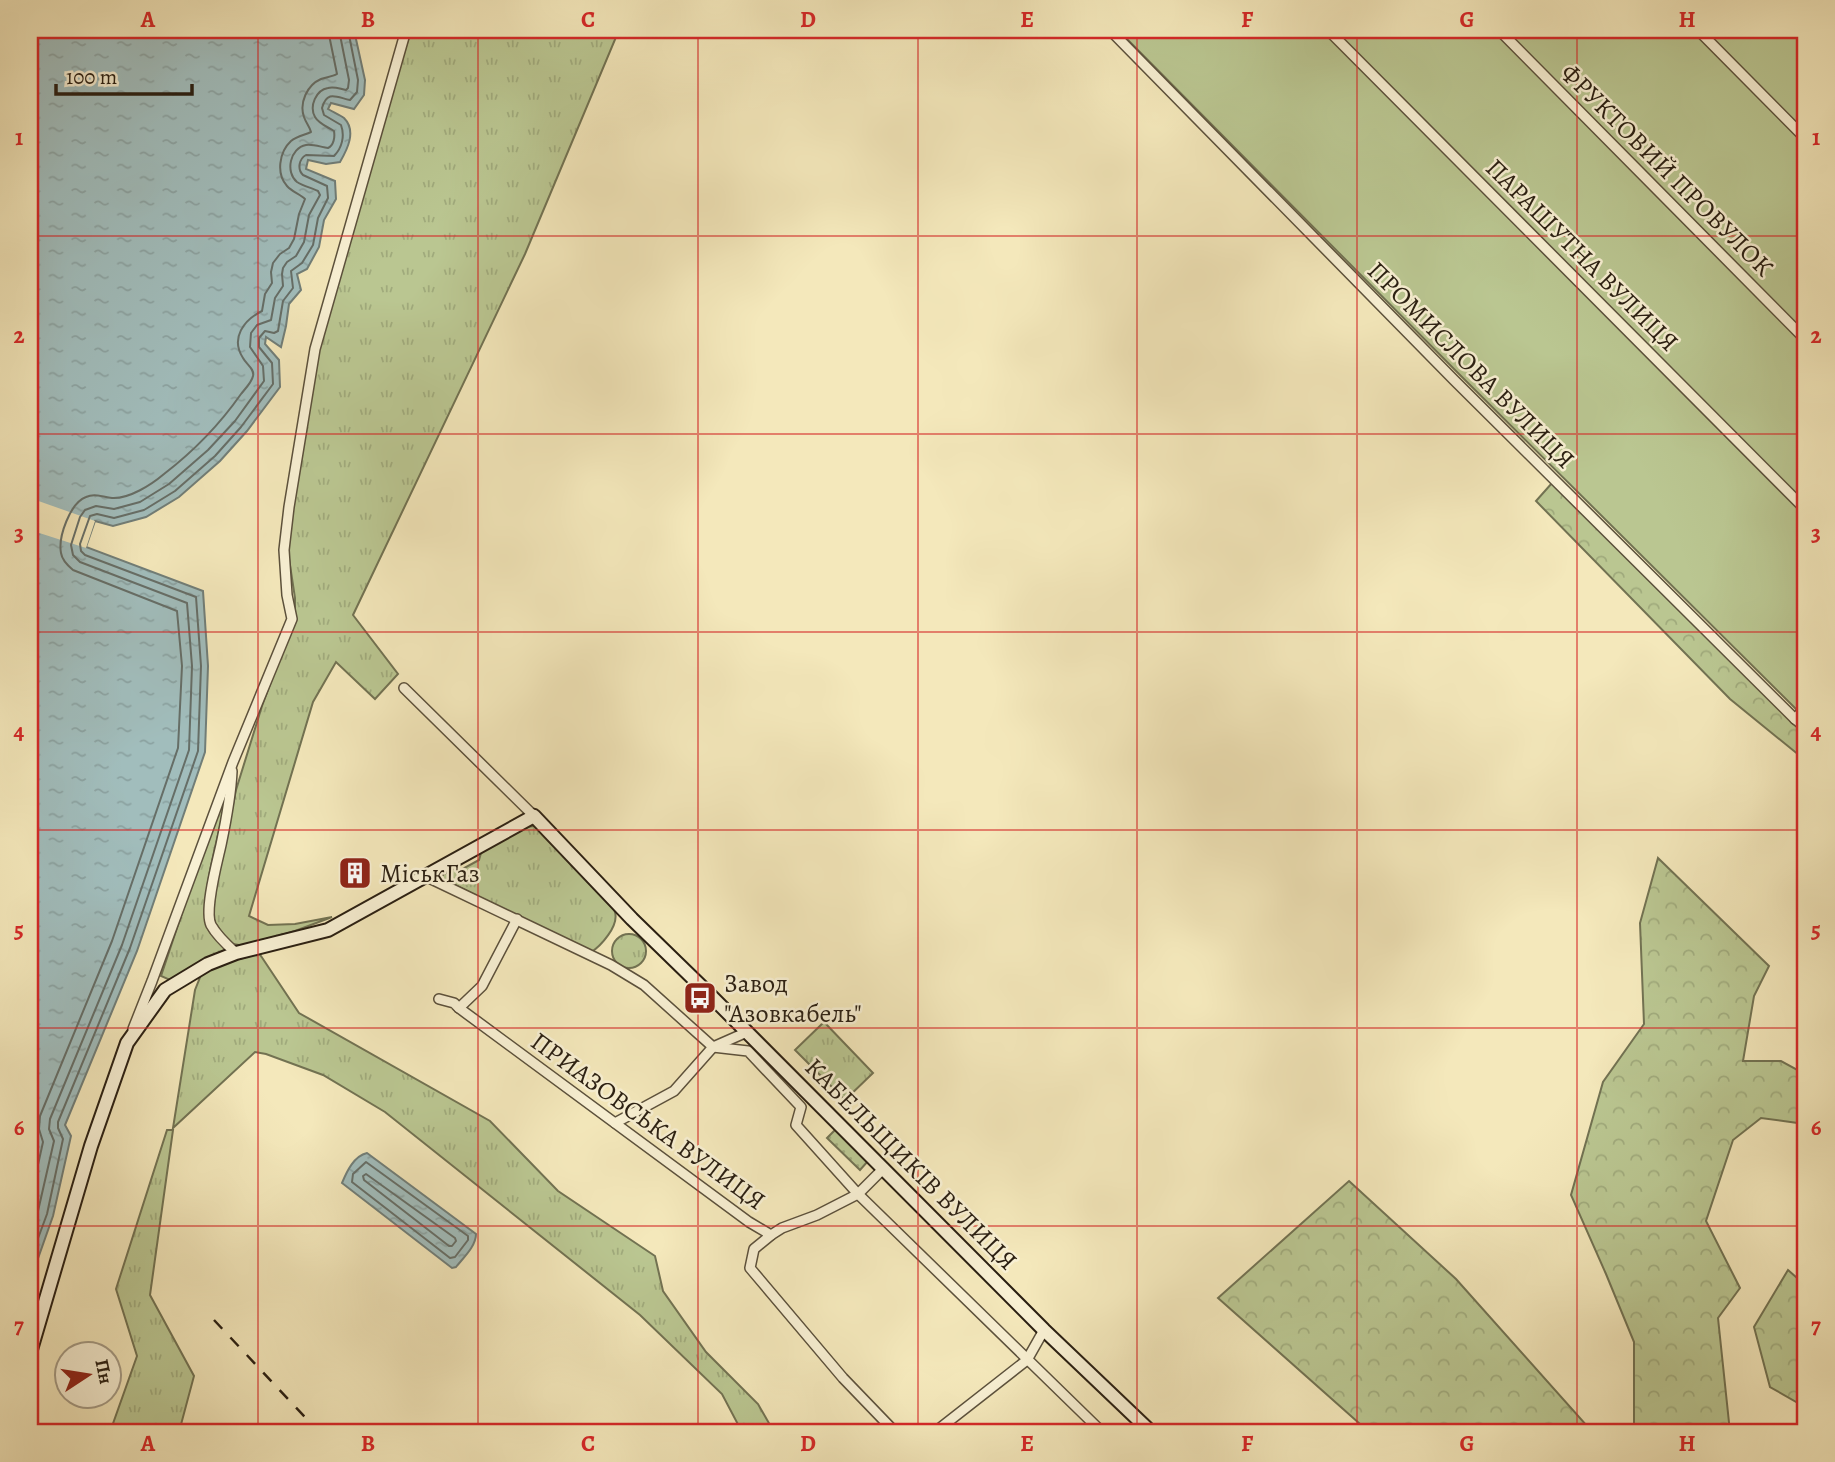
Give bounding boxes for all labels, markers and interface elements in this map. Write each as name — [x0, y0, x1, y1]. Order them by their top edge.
text: A — [140, 4, 156, 35]
text: B — [361, 4, 375, 35]
text: C — [581, 4, 595, 35]
text: D — [800, 4, 816, 35]
text: E — [1020, 4, 1034, 35]
text: F — [1241, 4, 1254, 35]
text: G — [1459, 4, 1475, 35]
text: H — [1678, 4, 1696, 35]
scale bar — [56, 52, 192, 96]
street label: ФРУКТОВИЙ ПРОВУЛОК — [1553, 56, 1781, 284]
text: 100 m — [66, 63, 117, 91]
text: 1 — [15, 122, 23, 153]
text: 1 — [1812, 122, 1820, 153]
street label: ПАРАШУТНА ВУЛИЦЯ — [1478, 151, 1686, 359]
street label: ПРОМИСЛОВА ВУЛИЦЯ — [1360, 254, 1582, 476]
text: 2 — [13, 320, 25, 351]
text: 2 — [1810, 320, 1822, 351]
text: 3 — [14, 518, 24, 549]
text: 3 — [1811, 518, 1821, 549]
text: 4 — [14, 716, 25, 747]
text: 4 — [1811, 716, 1822, 747]
building icon: МіськГаз — [336, 854, 374, 892]
place label: МіськГаз — [380, 856, 480, 891]
text: 5 — [14, 914, 24, 945]
text: 5 — [1811, 914, 1821, 945]
place label: Завод "Азовкабель" — [724, 966, 862, 1031]
bus stop icon: Завод "Азовкабель" — [681, 979, 719, 1017]
street label: ПРИАЗОВСЬКА ВУЛИЦЯ — [524, 1024, 772, 1218]
street label: КАБЕЛЬЩИКІВ ВУЛИЦЯ — [797, 1050, 1025, 1278]
text: 6 — [14, 1112, 25, 1143]
text: 6 — [1811, 1112, 1822, 1143]
text: 7 — [14, 1310, 24, 1341]
text: 7 — [1811, 1310, 1821, 1341]
north arrow — [52, 1340, 122, 1410]
text: Пн — [88, 1357, 119, 1387]
text: A — [140, 1428, 156, 1459]
text: B — [361, 1428, 375, 1459]
text: C — [581, 1428, 595, 1459]
text: D — [800, 1428, 816, 1459]
text: E — [1020, 1428, 1034, 1459]
text: F — [1241, 1428, 1254, 1459]
text: G — [1459, 1428, 1475, 1459]
text: H — [1678, 1428, 1696, 1459]

